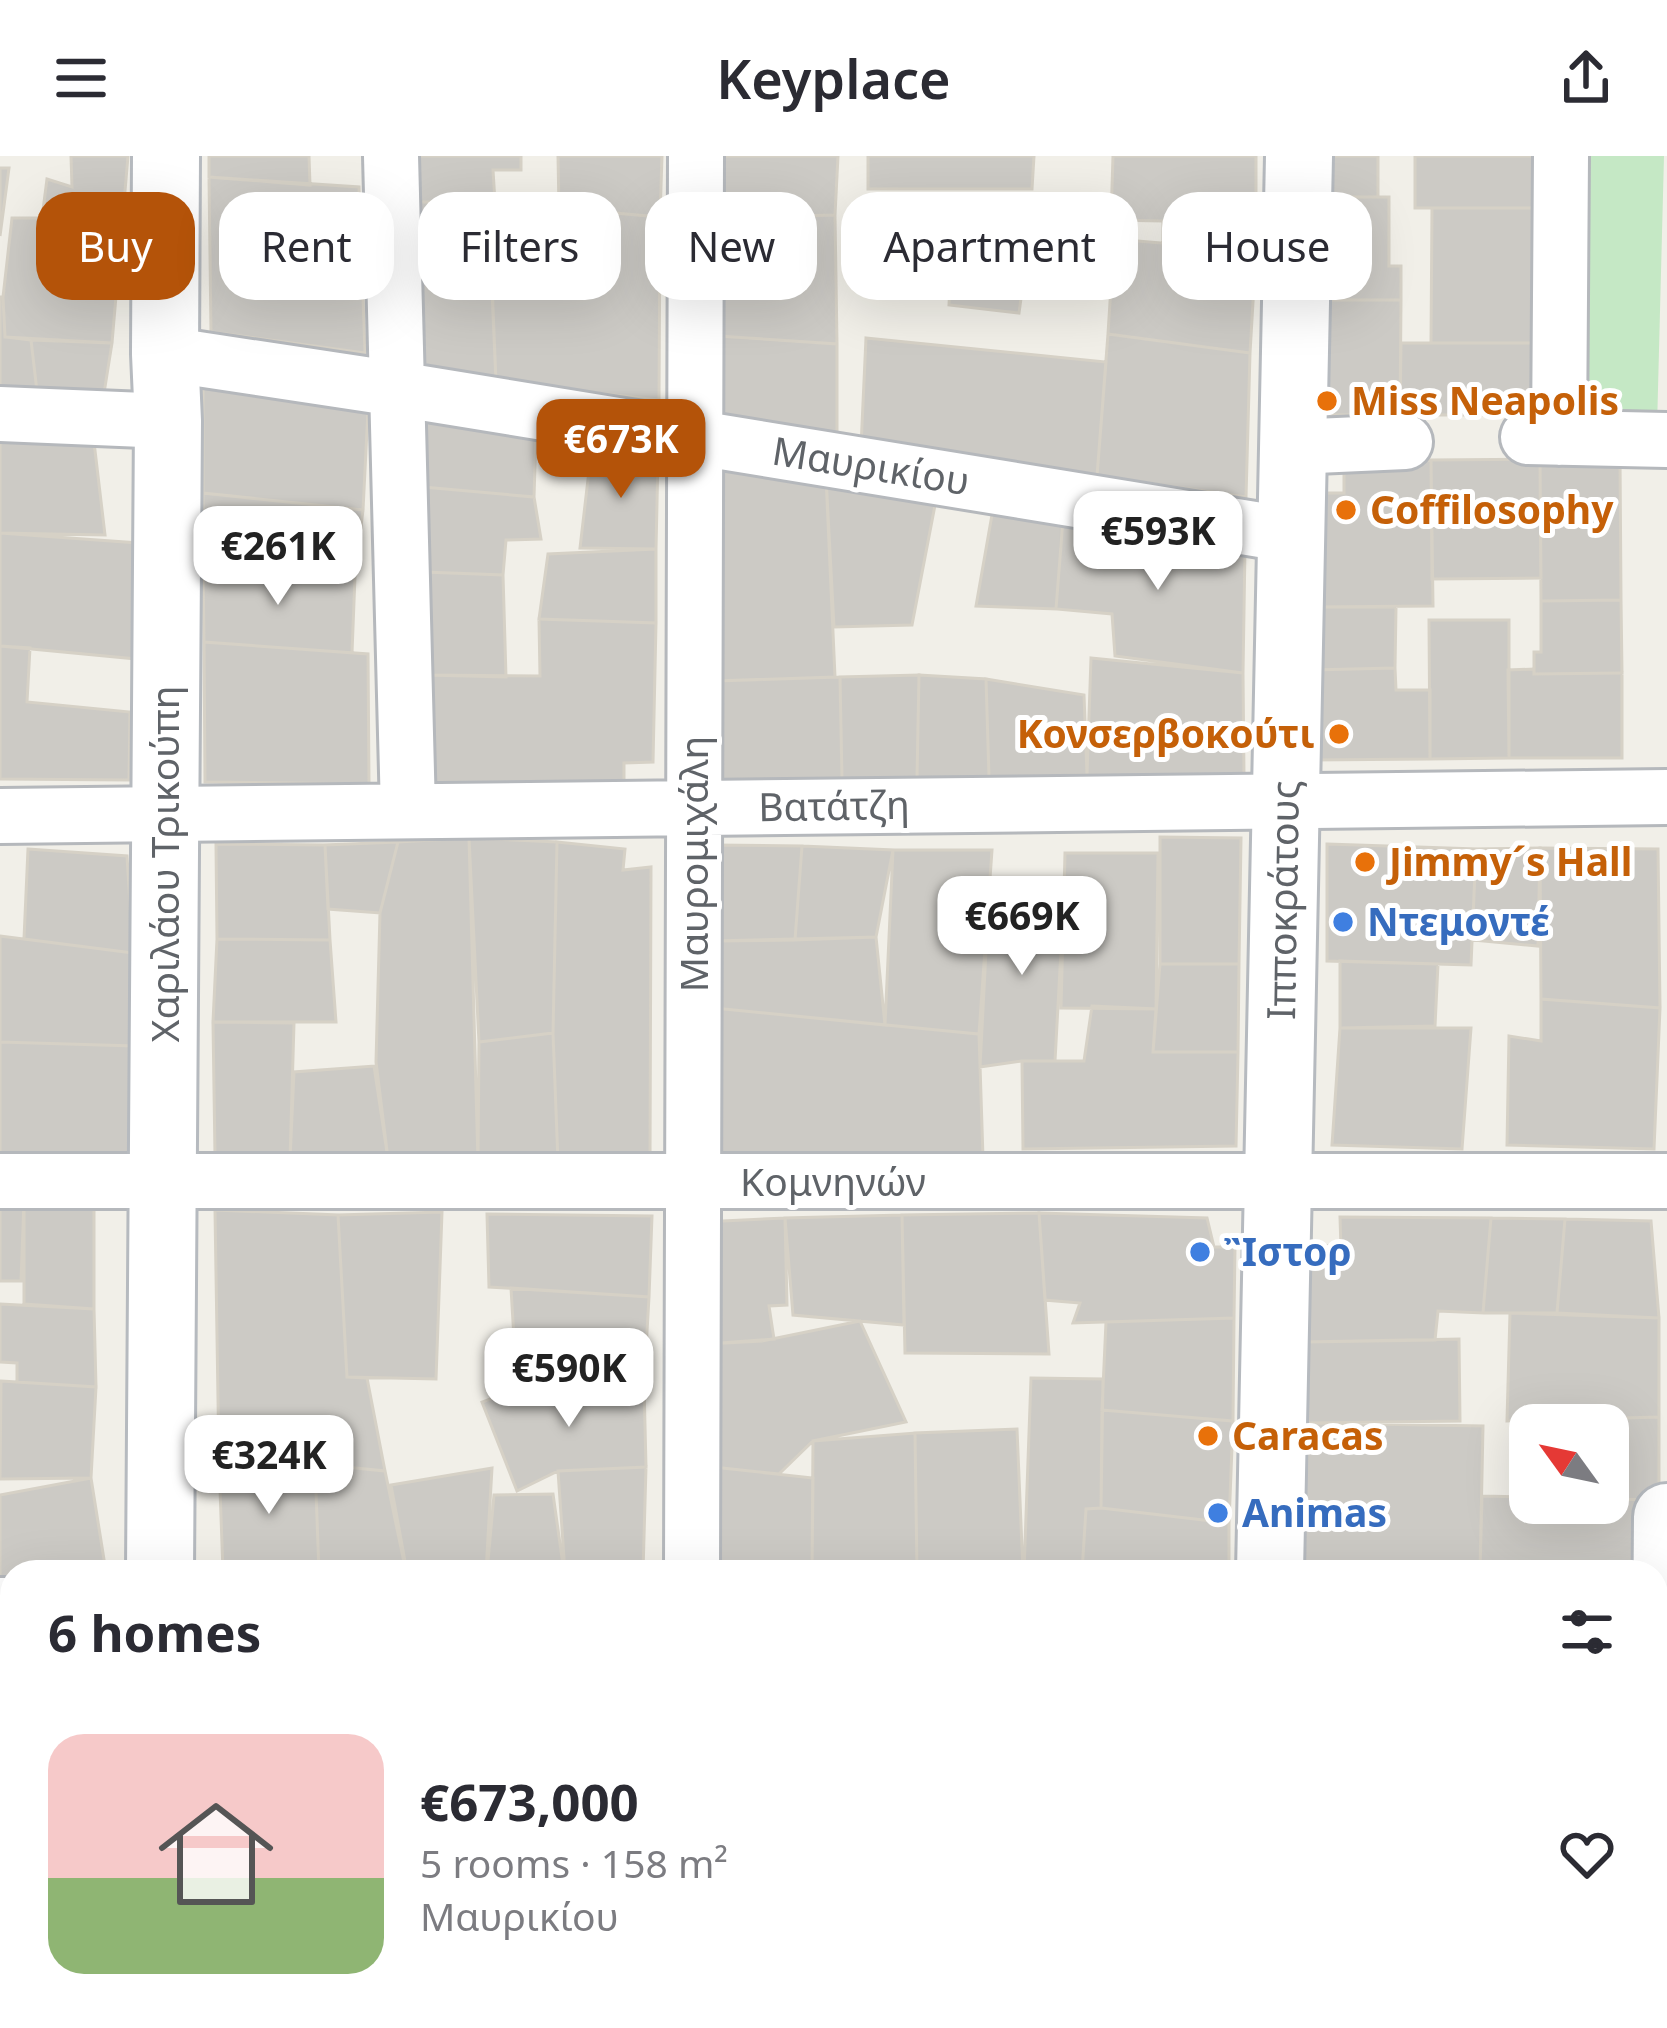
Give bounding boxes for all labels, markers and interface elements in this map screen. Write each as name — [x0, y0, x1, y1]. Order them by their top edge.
text: Keyplace — [716, 41, 951, 115]
icon: menu — [48, 45, 114, 111]
icon: share — [1553, 45, 1619, 111]
chip: Buy — [36, 192, 195, 300]
chip: Rent — [219, 192, 394, 300]
chip: Filters — [418, 192, 621, 300]
chip: New — [645, 192, 817, 300]
chip: Apartment — [841, 192, 1138, 300]
chip: House — [1162, 192, 1372, 300]
place label: Miss Neapolis — [1351, 373, 1619, 426]
marker: Miss Neapolis — [1314, 388, 1340, 414]
pin: €673K — [537, 399, 705, 501]
text: €673K — [563, 411, 679, 464]
street label: Μαυρικίου — [769, 423, 974, 506]
place label: Coffilosophy — [1370, 482, 1614, 535]
pin: €593K — [1074, 491, 1242, 593]
marker: Coffilosophy — [1333, 497, 1359, 523]
text: €593K — [1100, 503, 1216, 556]
pin: €261K — [194, 506, 362, 608]
text: €261K — [220, 518, 336, 571]
street label: Χαριλάου Τρικούπη — [137, 686, 190, 1042]
place label: Κονσερβοκούτι — [1017, 706, 1315, 759]
marker: Κονσερβοκούτι — [1326, 721, 1352, 747]
street label: Μαυρομιχάλη — [666, 736, 719, 992]
street label: Βατάτζη — [758, 777, 910, 832]
street label: Ιπποκράτους — [1253, 780, 1310, 1020]
place label: Jimmy´s Hall — [1386, 834, 1632, 887]
marker: Jimmy´s Hall — [1352, 849, 1378, 875]
pin: €669K — [938, 876, 1106, 978]
text: €669K — [964, 888, 1080, 941]
place label: Ντεμοντέ — [1367, 894, 1550, 947]
marker: Ντεμοντέ — [1330, 909, 1356, 935]
street label: Κομνηνών — [740, 1154, 926, 1207]
place label: Ἲστορ — [1224, 1224, 1352, 1277]
marker: Ἲστορ — [1187, 1239, 1213, 1265]
pin: €590K — [485, 1328, 653, 1430]
text: €590K — [511, 1340, 627, 1393]
north arrow — [1509, 1404, 1629, 1524]
map controls — [1509, 1404, 1629, 1524]
place label: Caracas — [1232, 1408, 1383, 1461]
pin: €324K — [185, 1415, 353, 1517]
marker: Caracas — [1195, 1423, 1221, 1449]
text: €324K — [211, 1427, 327, 1480]
place label: Animas — [1242, 1485, 1387, 1538]
marker: Animas — [1205, 1500, 1231, 1526]
text: 6 homes — [48, 1597, 261, 1667]
icon: filters — [1554, 1599, 1620, 1665]
text: €673,000 — [420, 1766, 639, 1836]
icon: home — [144, 1782, 288, 1926]
icon: heart — [1554, 1821, 1620, 1887]
text: 5 rooms · 158 m² — [420, 1836, 728, 1889]
text: Μαυρικίου — [420, 1889, 619, 1942]

